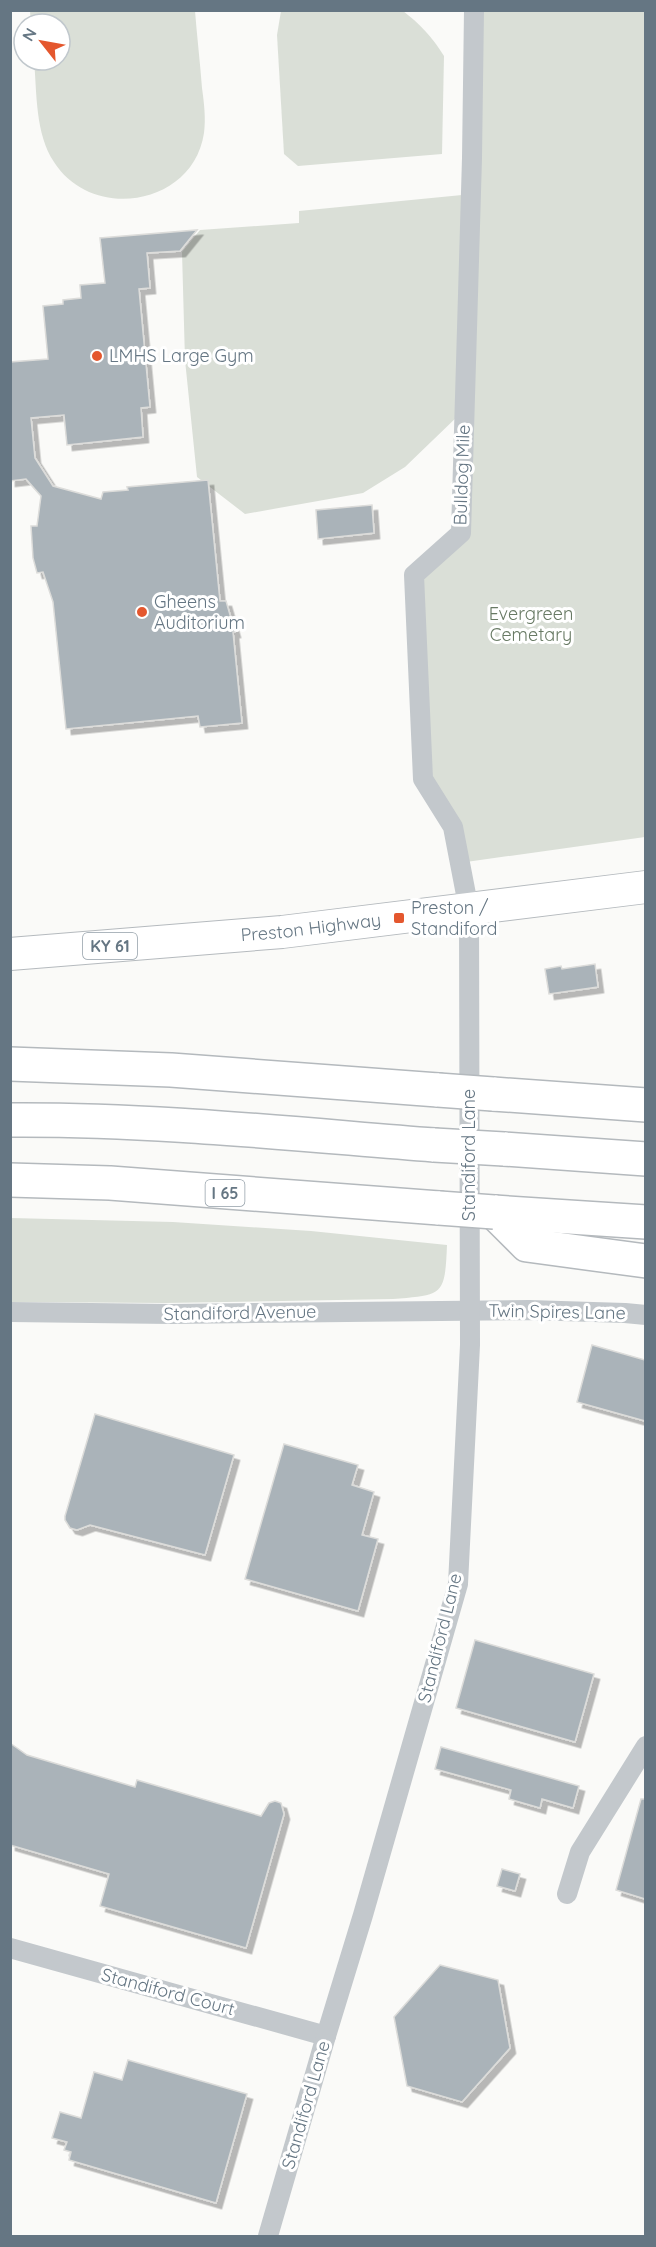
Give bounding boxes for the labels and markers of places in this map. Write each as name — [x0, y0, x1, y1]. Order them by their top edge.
place label: LMHS Large Gym — [109, 344, 254, 367]
marker: LMHS Large Gym — [90, 349, 104, 363]
place label: Gheens Auditorium — [154, 590, 245, 634]
marker: Gheens Auditorium — [135, 605, 149, 619]
place label: Preston / Standiford — [411, 896, 497, 940]
marker: Preston / Standiford — [392, 911, 406, 925]

